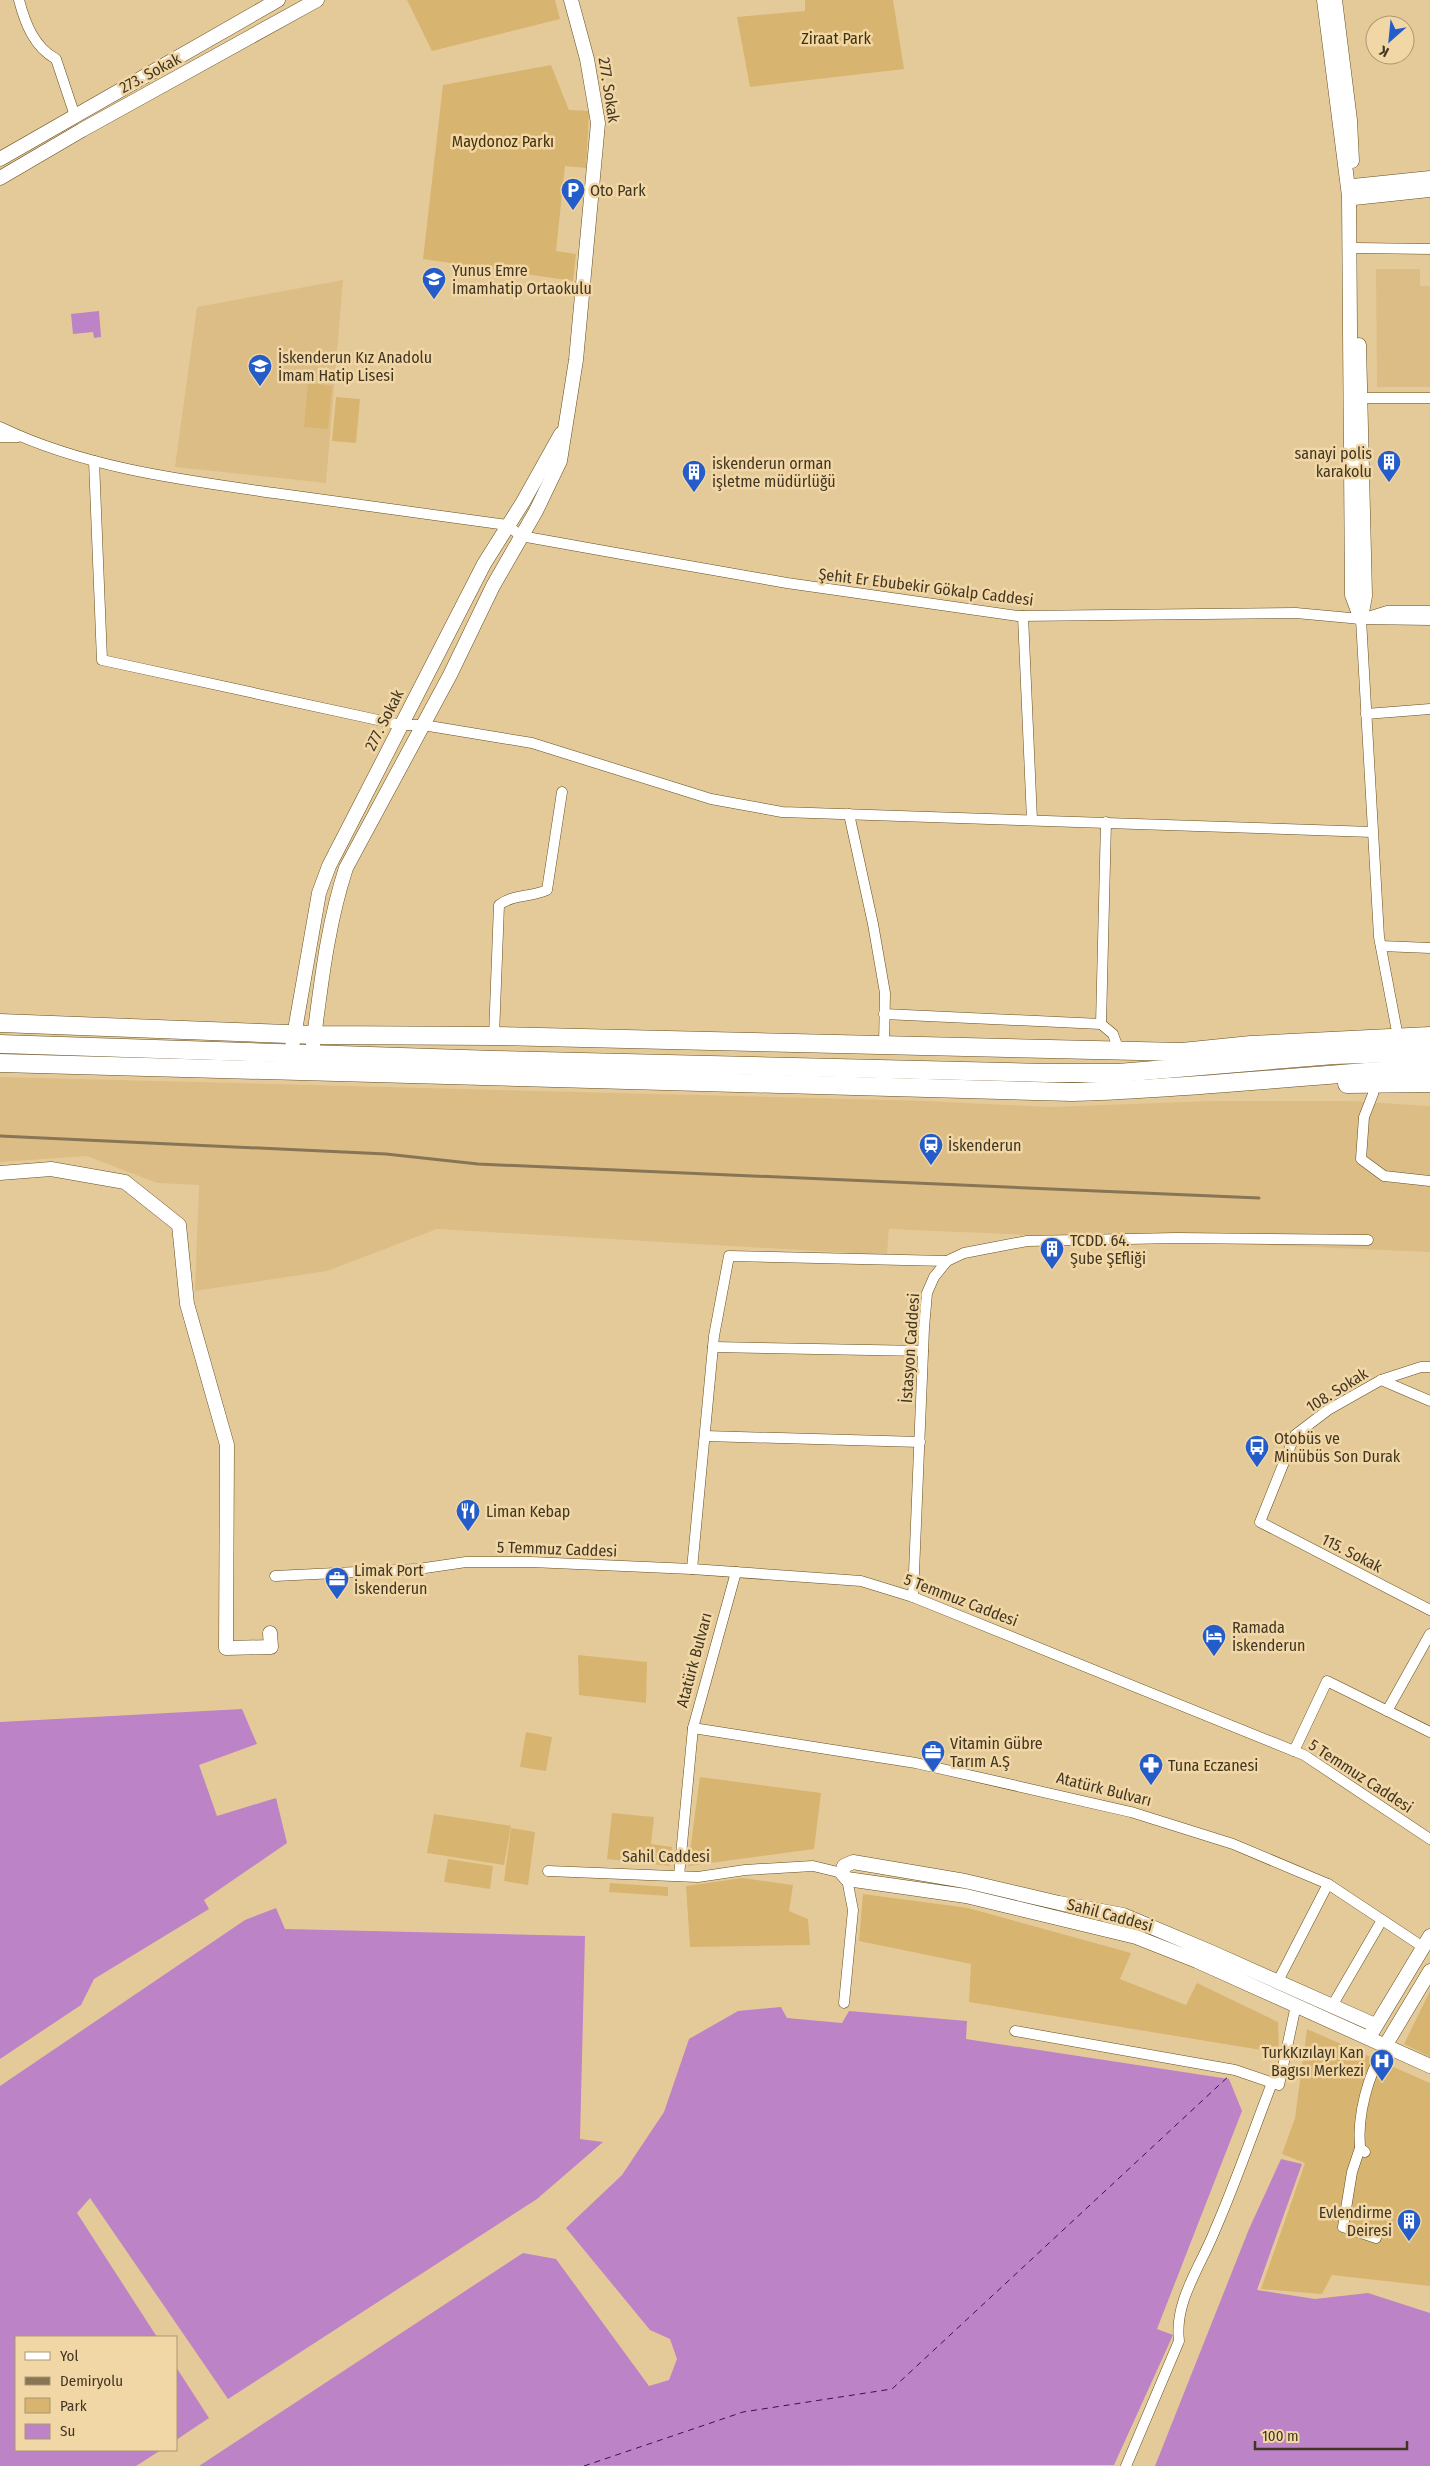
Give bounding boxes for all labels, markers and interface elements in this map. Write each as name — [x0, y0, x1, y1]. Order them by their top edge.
north arrow — [1365, 15, 1415, 65]
park label: Ziraat Park — [801, 29, 871, 48]
text: K — [1376, 41, 1392, 61]
street label: 273. Sokak — [116, 49, 184, 97]
street label: 277. Sokak — [594, 56, 624, 125]
park label: Maydonoz Parkı — [452, 132, 554, 151]
parking icon: Oto Park — [560, 177, 586, 211]
place label: Oto Park — [590, 181, 646, 200]
place label: Yunus Emre İmamhatip Ortaokulu — [452, 261, 592, 298]
school or university icon: Yunus Emre İmamhatip Ortaokulu — [421, 266, 447, 300]
place label: İskenderun Kız Anadolu İmam Hatip Lisesi — [278, 348, 432, 385]
school or university icon: İskenderun Kız Anadolu İmam Hatip Lisesi — [247, 353, 273, 387]
place label: sanayi polis karakolu — [1294, 444, 1372, 481]
building icon: sanayi polis karakolu — [1376, 449, 1402, 483]
place label: iskenderun orman işletme müdürlüğü — [712, 454, 836, 491]
building icon: iskenderun orman işletme müdürlüğü — [681, 459, 707, 493]
street label: Şehit Er Ebubekir Gökalp Caddesi — [817, 564, 1035, 610]
street label: 277. Sokak — [361, 686, 408, 754]
station icon: İskenderun — [918, 1132, 944, 1166]
place label: İskenderun — [948, 1136, 1022, 1155]
place label: TCDD. 64. Şube ŞEfliği — [1070, 1231, 1146, 1268]
building icon: TCDD. 64. Şube ŞEfliği — [1039, 1236, 1065, 1270]
street label: İstasyon Caddesi — [897, 1293, 923, 1403]
street label: 108. Sokak — [1303, 1363, 1372, 1416]
place label: Otobüs ve Minübüs Son Durak — [1274, 1429, 1401, 1466]
bus stop icon: Otobüs ve Minübüs Son Durak — [1244, 1434, 1270, 1468]
restaurant icon: Liman Kebap — [455, 1498, 481, 1532]
place label: Liman Kebap — [486, 1502, 570, 1521]
street label: 115. Sokak — [1318, 1530, 1386, 1577]
street label: 5 Temmuz Caddesi — [497, 1537, 617, 1561]
place label: Limak Port İskenderun — [354, 1561, 428, 1598]
office icon: Limak Port İskenderun — [324, 1566, 350, 1600]
street label: 5 Temmuz Caddesi — [901, 1570, 1021, 1630]
street label: Atatürk Bulvarı — [672, 1611, 716, 1709]
place label: Ramada İskenderun — [1232, 1618, 1306, 1655]
hotel icon: Ramada İskenderun — [1201, 1623, 1227, 1657]
place label: Vitamin Gübre Tarım A.Ş — [950, 1734, 1043, 1771]
street label: 5 Temmuz Caddesi — [1305, 1735, 1417, 1817]
office icon: Vitamin Gübre Tarım A.Ş — [920, 1739, 946, 1773]
pharmacy icon: Tuna Eczanesi — [1138, 1752, 1164, 1786]
place label: Tuna Eczanesi — [1168, 1756, 1258, 1775]
street label: Atatürk Bulvarı — [1054, 1768, 1154, 1810]
street label: Sahil Caddesi — [622, 1847, 710, 1866]
street label: Sahil Caddesi — [1065, 1894, 1155, 1936]
place label: TurkKızılayı Kan Bagısı Merkezi — [1262, 2043, 1364, 2080]
hospital icon: TurkKızılayı Kan Bagısı Merkezi — [1369, 2048, 1395, 2082]
place label: Evlendirme Deiresi — [1319, 2203, 1392, 2240]
building icon: Evlendirme Deiresi — [1396, 2208, 1422, 2242]
legend — [15, 2336, 178, 2451]
text: Yol — [60, 2347, 78, 2365]
text: Demiryolu — [60, 2372, 123, 2390]
text: Park — [60, 2397, 87, 2415]
scale bar — [1255, 2418, 1408, 2450]
text: Su — [60, 2422, 75, 2440]
text: 100 m — [1262, 2427, 1299, 2445]

